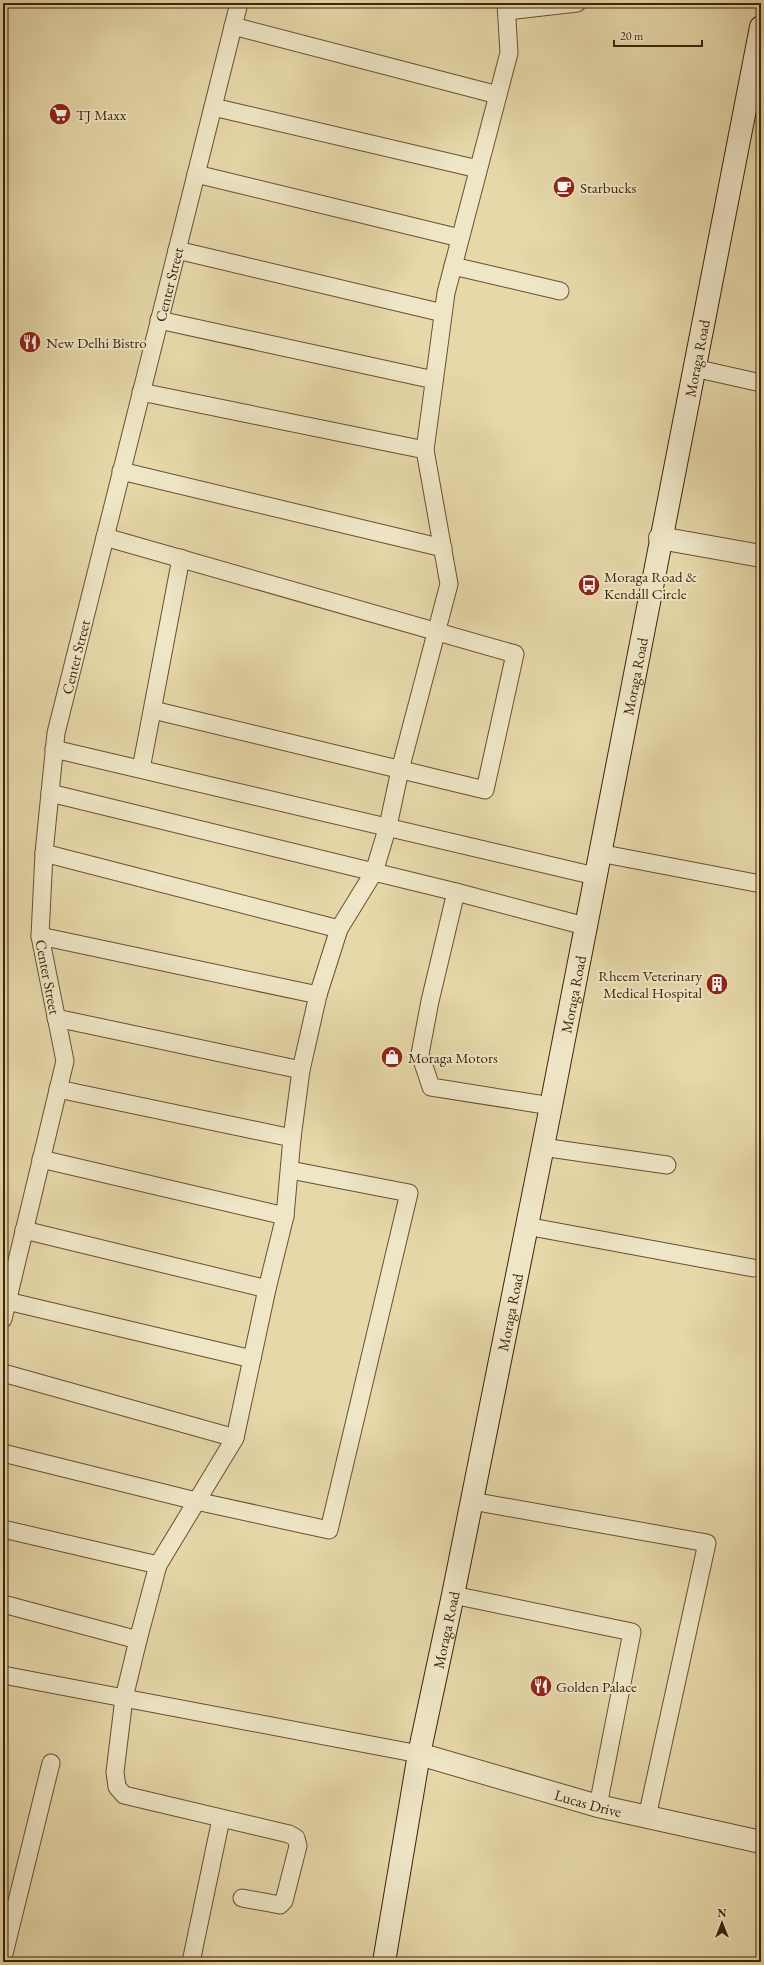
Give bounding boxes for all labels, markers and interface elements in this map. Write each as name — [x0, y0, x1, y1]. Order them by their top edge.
scale bar — [614, 22, 702, 48]
text: 20 m — [620, 28, 644, 44]
supermarket icon: TJ Maxx — [47, 101, 73, 127]
place label: TJ Maxx — [76, 105, 127, 124]
cafe icon: Starbucks — [551, 174, 577, 200]
place label: Starbucks — [580, 178, 636, 197]
street label: Center Street — [150, 245, 187, 324]
street label: Moraga Road — [680, 317, 713, 399]
restaurant icon: New Delhi Bistro — [17, 329, 43, 355]
place label: New Delhi Bistro — [46, 333, 147, 352]
place label: Moraga Road & Kendall Circle — [604, 567, 698, 603]
bus stop icon: Moraga Road & Kendall Circle — [576, 572, 602, 598]
street label: Center Street — [57, 617, 94, 696]
street label: Moraga Road — [618, 635, 652, 717]
street label: Center Street — [31, 938, 65, 1016]
street label: Moraga Road — [556, 954, 590, 1035]
place label: Rheem Veterinary Medical Hospital — [598, 966, 702, 1002]
building icon: Rheem Veterinary Medical Hospital — [704, 971, 730, 997]
shop icon: Moraga Motors — [379, 1044, 405, 1070]
place label: Moraga Motors — [408, 1048, 498, 1067]
street label: Moraga Road — [493, 1271, 527, 1353]
street label: Moraga Road — [428, 1589, 463, 1670]
restaurant icon: Golden Palace — [528, 1673, 554, 1699]
place label: Golden Palace — [556, 1677, 637, 1696]
street label: Lucas Drive — [552, 1784, 623, 1820]
north arrow — [702, 1903, 742, 1943]
text: N — [718, 1906, 727, 1920]

